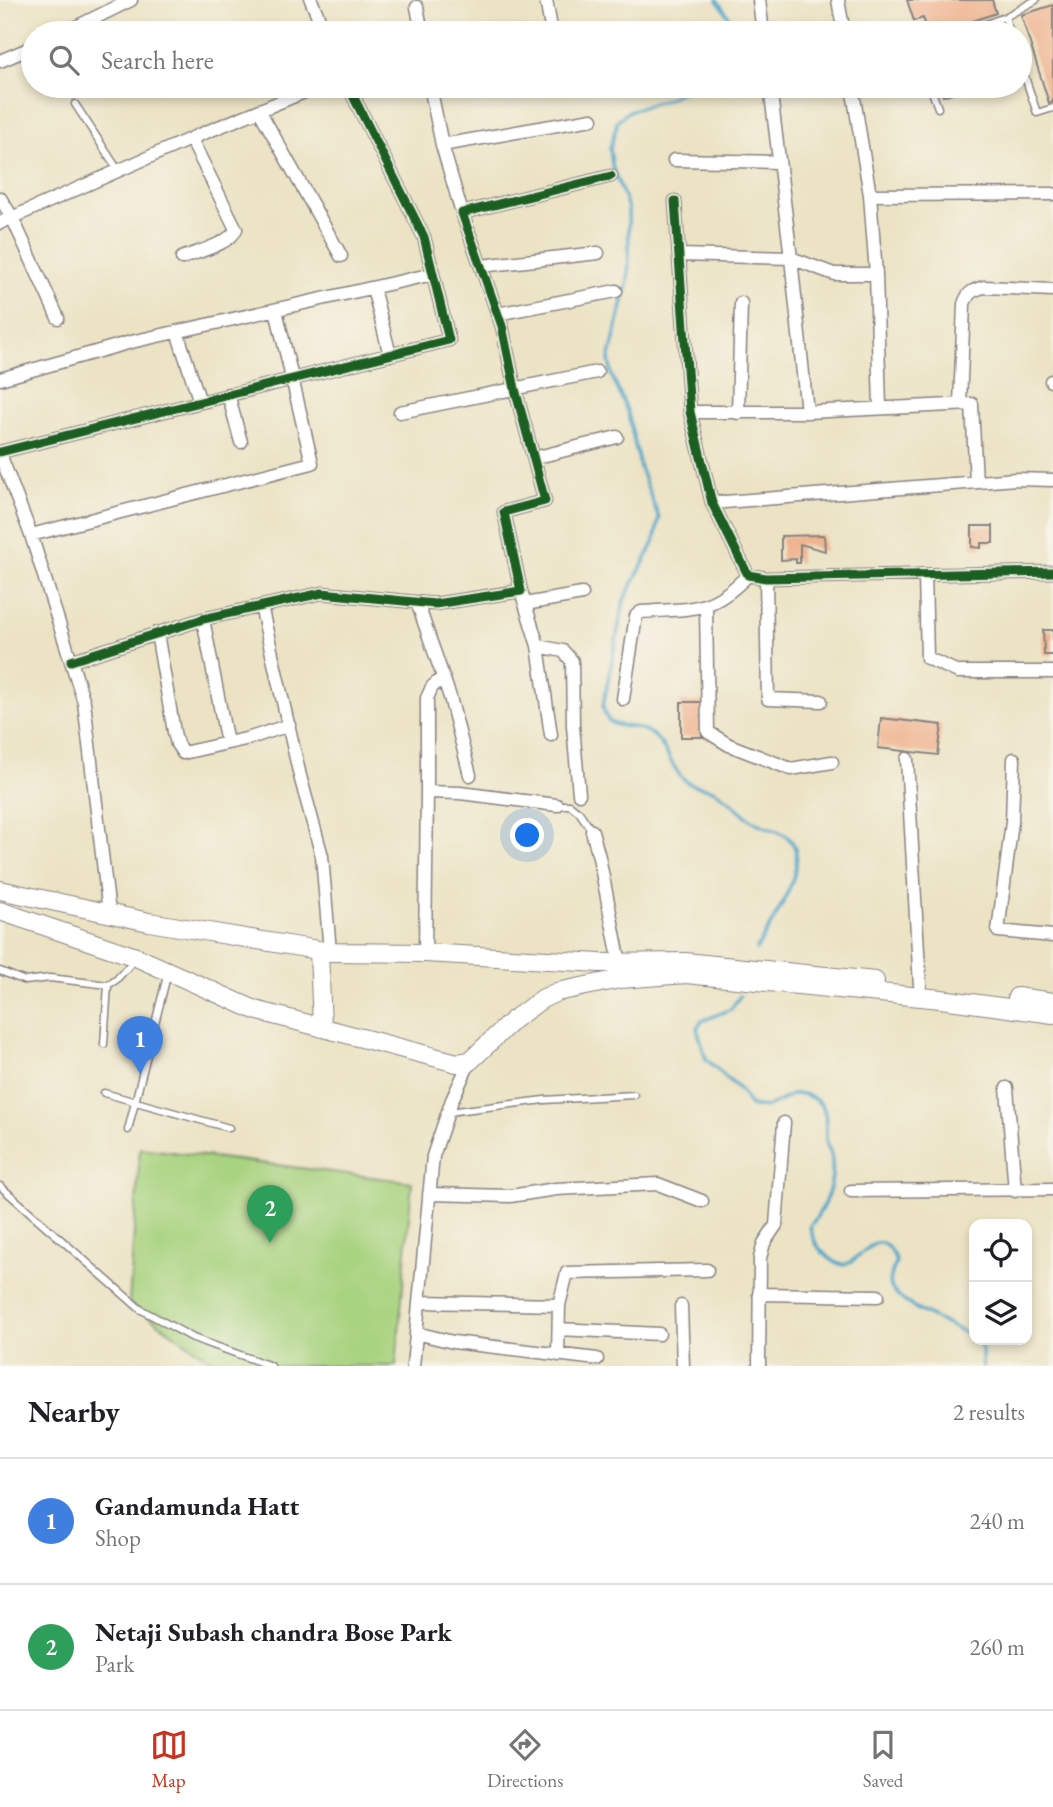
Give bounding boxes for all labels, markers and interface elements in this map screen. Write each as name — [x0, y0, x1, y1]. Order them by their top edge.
search box — [21, 21, 1032, 98]
icon: search — [45, 41, 83, 79]
text: Search here — [101, 43, 214, 77]
your location — [510, 818, 544, 852]
pin: 1 — [117, 1016, 163, 1074]
pin: 2 — [247, 1185, 293, 1243]
map controls — [969, 1219, 1032, 1345]
button: locate — [969, 1219, 1032, 1282]
button: layers — [969, 1282, 1032, 1345]
text: Nearby — [28, 1392, 120, 1431]
text: 2 results — [953, 1397, 1025, 1427]
text: Gandamunda Hatt — [95, 1489, 299, 1523]
text: 1 — [45, 1506, 57, 1536]
text: 240 m — [969, 1506, 1025, 1536]
text: Shop — [95, 1523, 141, 1553]
text: Netaji Subash chandra Bose Park — [95, 1615, 452, 1649]
text: 2 — [45, 1632, 57, 1662]
text: 260 m — [969, 1632, 1025, 1662]
text: Park — [95, 1649, 134, 1679]
tab: Map — [150, 1726, 188, 1793]
tab: Directions — [487, 1726, 563, 1793]
tab: Saved — [863, 1726, 903, 1793]

